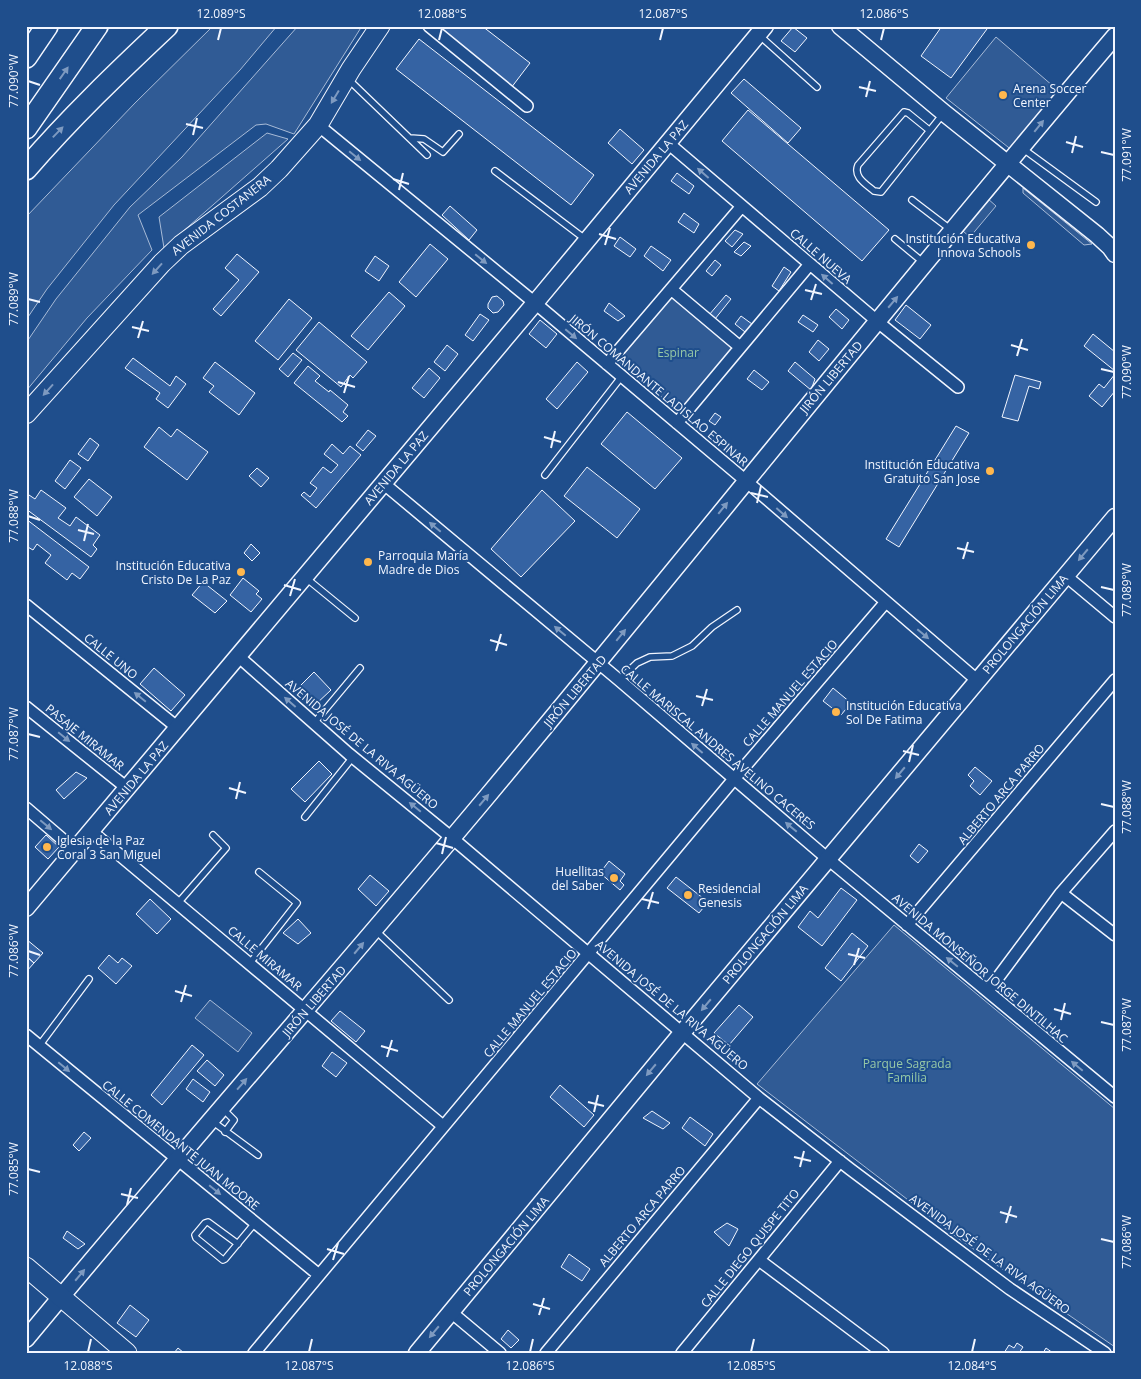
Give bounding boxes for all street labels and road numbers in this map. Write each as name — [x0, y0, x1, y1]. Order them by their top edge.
street label: AVENIDA LA PAZ — [620, 116, 692, 198]
street label: AVENIDA COSTANERA — [168, 171, 274, 259]
street label: CALLE NUEVA — [786, 224, 856, 288]
street label: JIRÓN COMANDANTE LADISLAO ESPINAR — [565, 310, 752, 470]
street label: JIRÓN LIBERTAD — [795, 337, 866, 418]
street label: AVENIDA LA PAZ — [360, 427, 432, 509]
street label: PROLONGACIÓN LIMA — [978, 570, 1072, 677]
street label: CALLE UNO — [81, 629, 141, 683]
street label: CALLE MANUEL ESTACIO — [739, 636, 841, 750]
street label: JIRÓN LIBERTAD — [539, 651, 610, 732]
street label: CALLE MARISCAL ANDRES AVELINO CACERES — [617, 660, 819, 834]
street label: AVENIDA JOSÉ DE LA RIVA AGÜERO — [282, 675, 442, 813]
street label: PASAJE MIRAMAR — [42, 700, 128, 774]
street label: AVENIDA LA PAZ — [100, 737, 172, 819]
street label: ALBERTO ARCA PARRO — [954, 740, 1048, 848]
street label: PROLONGACIÓN LIMA — [718, 880, 812, 987]
street label: AVENIDA MONSEÑOR JORGE DINTILHAC — [889, 889, 1072, 1047]
street label: CALLE MIRAMAR — [224, 922, 306, 995]
street label: AVENIDA JOSÉ DE LA RIVA AGÜERO — [592, 936, 752, 1074]
street label: CALLE MANUEL ESTACIO — [479, 945, 581, 1061]
street label: JIRÓN LIBERTAD — [277, 962, 350, 1041]
street label: CALLE COMENDANTE JUAN MOORE — [99, 1076, 263, 1214]
street label: ALBERTO ARCA PARRO — [595, 1162, 689, 1270]
street label: CALLE DIEGO QUISPE TITO — [697, 1185, 803, 1311]
street label: AVENIDA JOSÉ DE LA RIVA AGÜERO — [906, 1190, 1074, 1318]
street label: PROLONGACIÓN LIMA — [459, 1192, 553, 1299]

